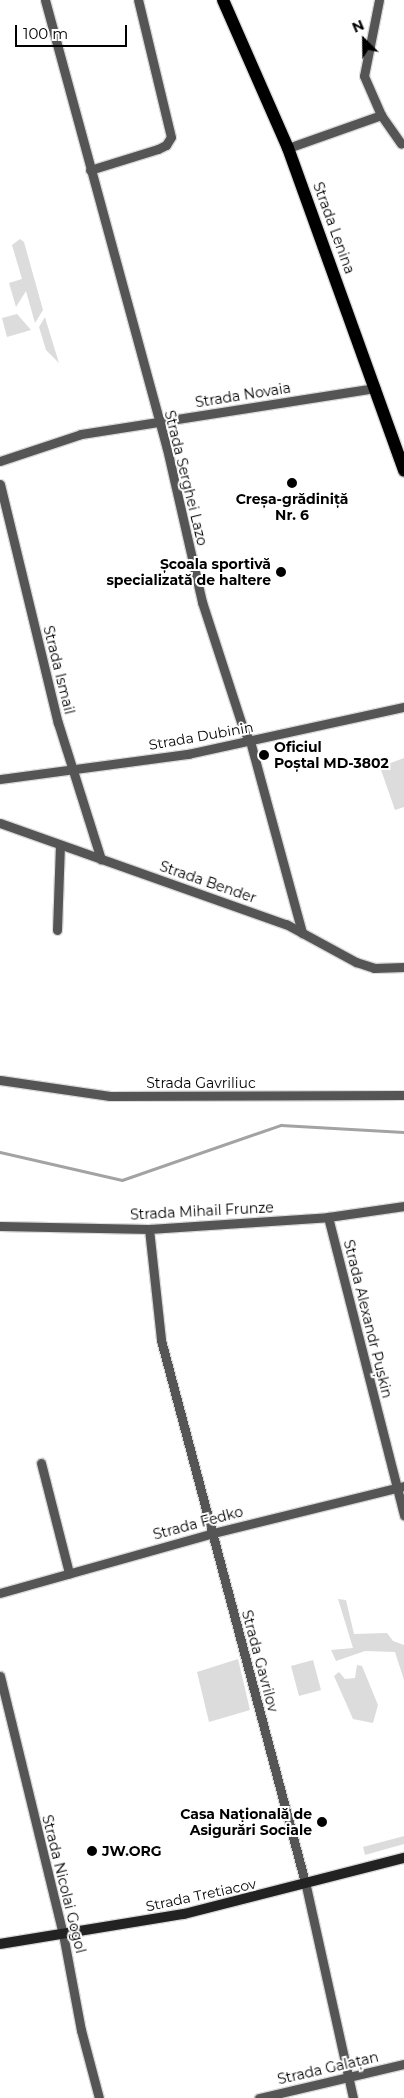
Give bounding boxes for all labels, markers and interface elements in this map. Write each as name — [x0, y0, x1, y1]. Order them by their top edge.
scale bar — [18, 15, 130, 47]
north arrow — [339, 15, 389, 65]
text: N — [349, 16, 367, 37]
text: 100 m — [23, 24, 68, 43]
street label: Strada Lenina — [310, 180, 358, 276]
street label: Strada Novaia — [194, 379, 292, 411]
street label: Strada Serghei Lazo — [161, 409, 211, 547]
marker: Creșa-grădiniță Nr. 6 — [286, 477, 298, 489]
place label: Creșa-grădiniță Nr. 6 — [236, 491, 348, 524]
place label: Școala sportivă specializată de haltere — [106, 556, 271, 588]
marker: Școala sportivă specializată de haltere — [275, 566, 287, 578]
street label: Strada Ismail — [40, 624, 78, 716]
street label: Strada Dubinin — [147, 719, 255, 753]
place label: Oficiul Poștal MD-3802 — [274, 739, 389, 772]
marker: Oficiul Poștal MD-3802 — [258, 749, 270, 761]
street label: Strada Bender — [157, 858, 259, 906]
street label: Strada Gavriliuc — [146, 1075, 256, 1091]
street label: Strada Mihail Frunze — [130, 1199, 274, 1223]
street label: Strada Alexandr Pușkin — [340, 1238, 396, 1400]
street label: Strada Fedko — [151, 1503, 245, 1543]
street label: Strada Gavrilov — [238, 1608, 282, 1714]
place label: Casa Națională de Asigurări Sociale — [180, 1806, 312, 1838]
street label: Strada Nicolai Gogol — [39, 1813, 89, 1955]
marker: Casa Națională de Asigurări Sociale — [316, 1816, 328, 1828]
place label: JW.ORG — [102, 1843, 162, 1859]
marker: JW.ORG — [86, 1845, 98, 1857]
street label: Strada Tretiacov — [144, 1875, 258, 1915]
street label: Strada Galațan — [276, 2048, 380, 2088]

